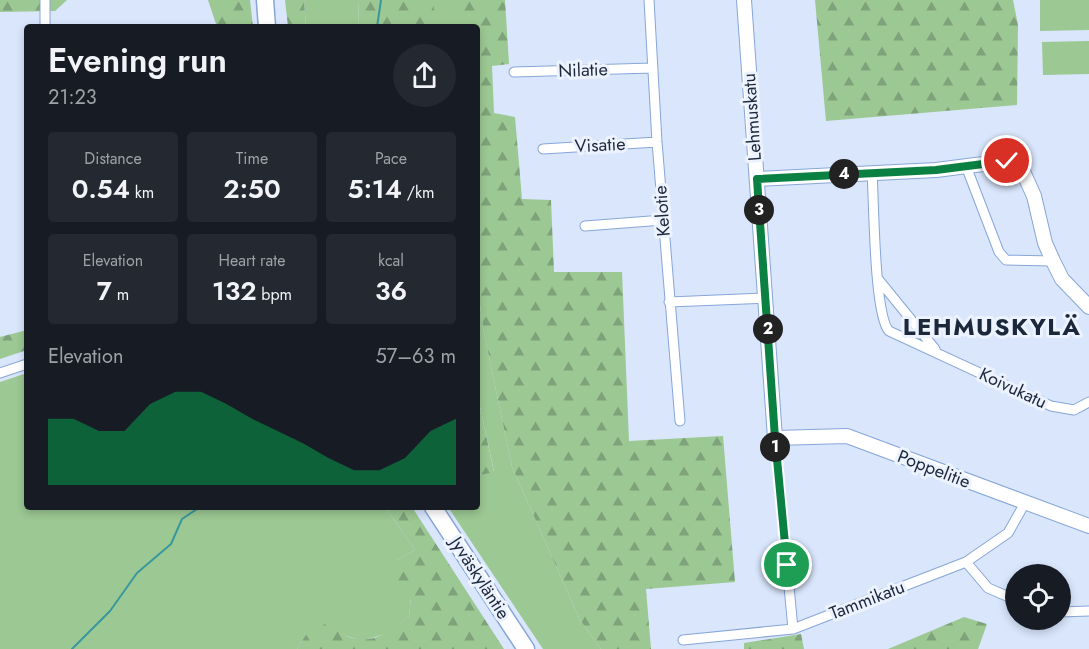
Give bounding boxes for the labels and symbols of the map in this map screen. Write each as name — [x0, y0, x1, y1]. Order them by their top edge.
street label: Nilatie — [558, 56, 608, 84]
street label: Lehmuskatu — [736, 72, 768, 162]
street label: Visatie — [574, 131, 626, 159]
pin — [981, 135, 1032, 186]
pin: 4 — [829, 159, 859, 189]
street label: Kelotie — [647, 185, 677, 237]
pin: 3 — [744, 195, 774, 225]
district label: LEHMUSKYLÄ — [903, 309, 1081, 344]
pin: 2 — [753, 314, 783, 344]
street label: Koivukatu — [975, 361, 1051, 415]
pin: 1 — [760, 432, 790, 462]
street label: Poppelitie — [894, 443, 974, 495]
street label: Jyväskyläntie — [443, 530, 516, 624]
pin — [761, 539, 812, 590]
street label: Tammikatu — [826, 574, 908, 626]

